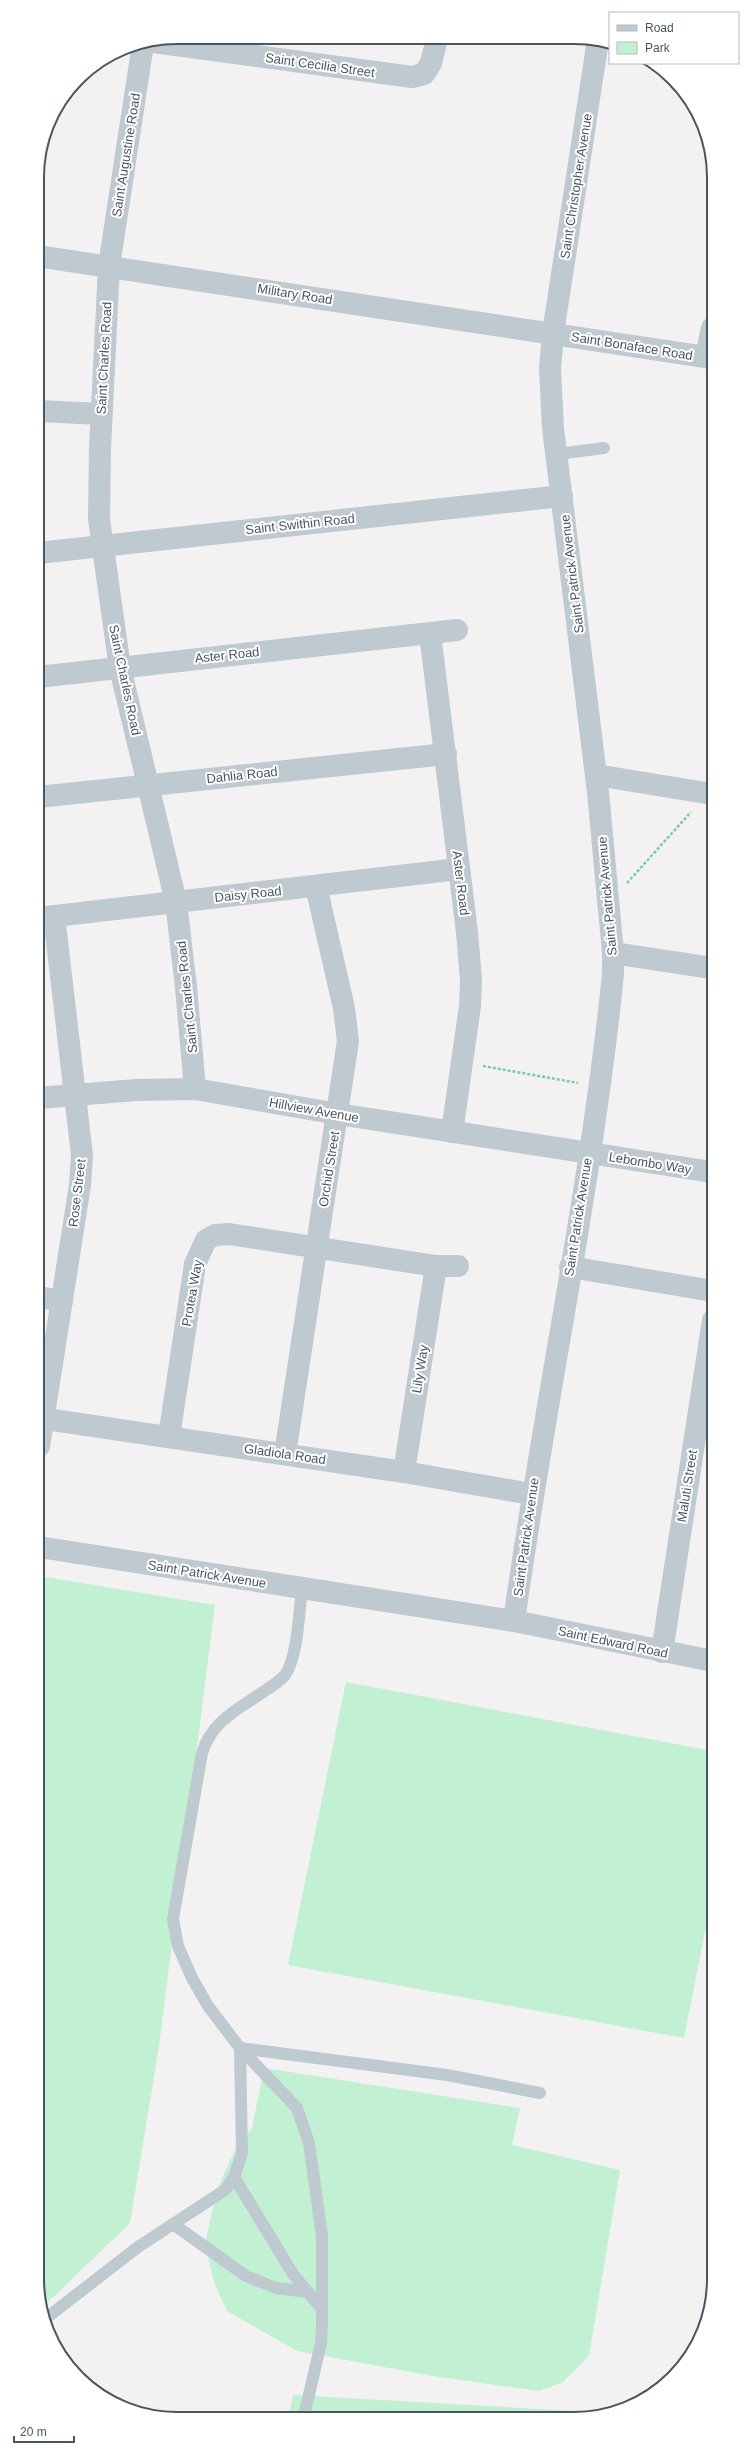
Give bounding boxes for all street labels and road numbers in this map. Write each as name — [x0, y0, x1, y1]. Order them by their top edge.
street label: Saint Cecilia Street — [264, 50, 376, 80]
street label: Saint Augustine Road — [109, 92, 143, 218]
street label: Saint Christopher Avenue — [557, 112, 595, 260]
street label: Military Road — [256, 281, 334, 307]
street label: Saint Charles Road — [94, 301, 114, 415]
street label: Saint Bonaface Road — [570, 329, 694, 363]
street label: Saint Swithin Road — [245, 511, 355, 537]
street label: Saint Patrick Avenue — [557, 514, 587, 634]
street label: Saint Charles Road — [106, 623, 144, 737]
street label: Aster Road — [194, 644, 260, 666]
street label: Dahlia Road — [206, 764, 278, 786]
street label: Saint Patrick Avenue — [594, 836, 620, 956]
street label: Aster Road — [450, 850, 472, 916]
street label: Daisy Road — [214, 883, 282, 905]
street label: Saint Charles Road — [174, 940, 200, 1054]
street label: Hillview Avenue — [268, 1095, 360, 1125]
street label: Orchid Street — [316, 1130, 342, 1208]
street label: Lebombo Way — [608, 1149, 693, 1177]
street label: Saint Patrick Avenue — [561, 1157, 595, 1277]
street label: Rose Street — [65, 1158, 89, 1228]
street label: Protea Way — [179, 1258, 205, 1328]
street label: Lily Way — [409, 1343, 431, 1394]
street label: Gladiola Road — [243, 1441, 327, 1467]
street label: Maluti Street — [674, 1448, 700, 1523]
street label: Saint Patrick Avenue — [510, 1477, 542, 1597]
street label: Saint Patrick Avenue — [147, 1557, 267, 1591]
street label: Saint Edward Road — [557, 1623, 669, 1661]

